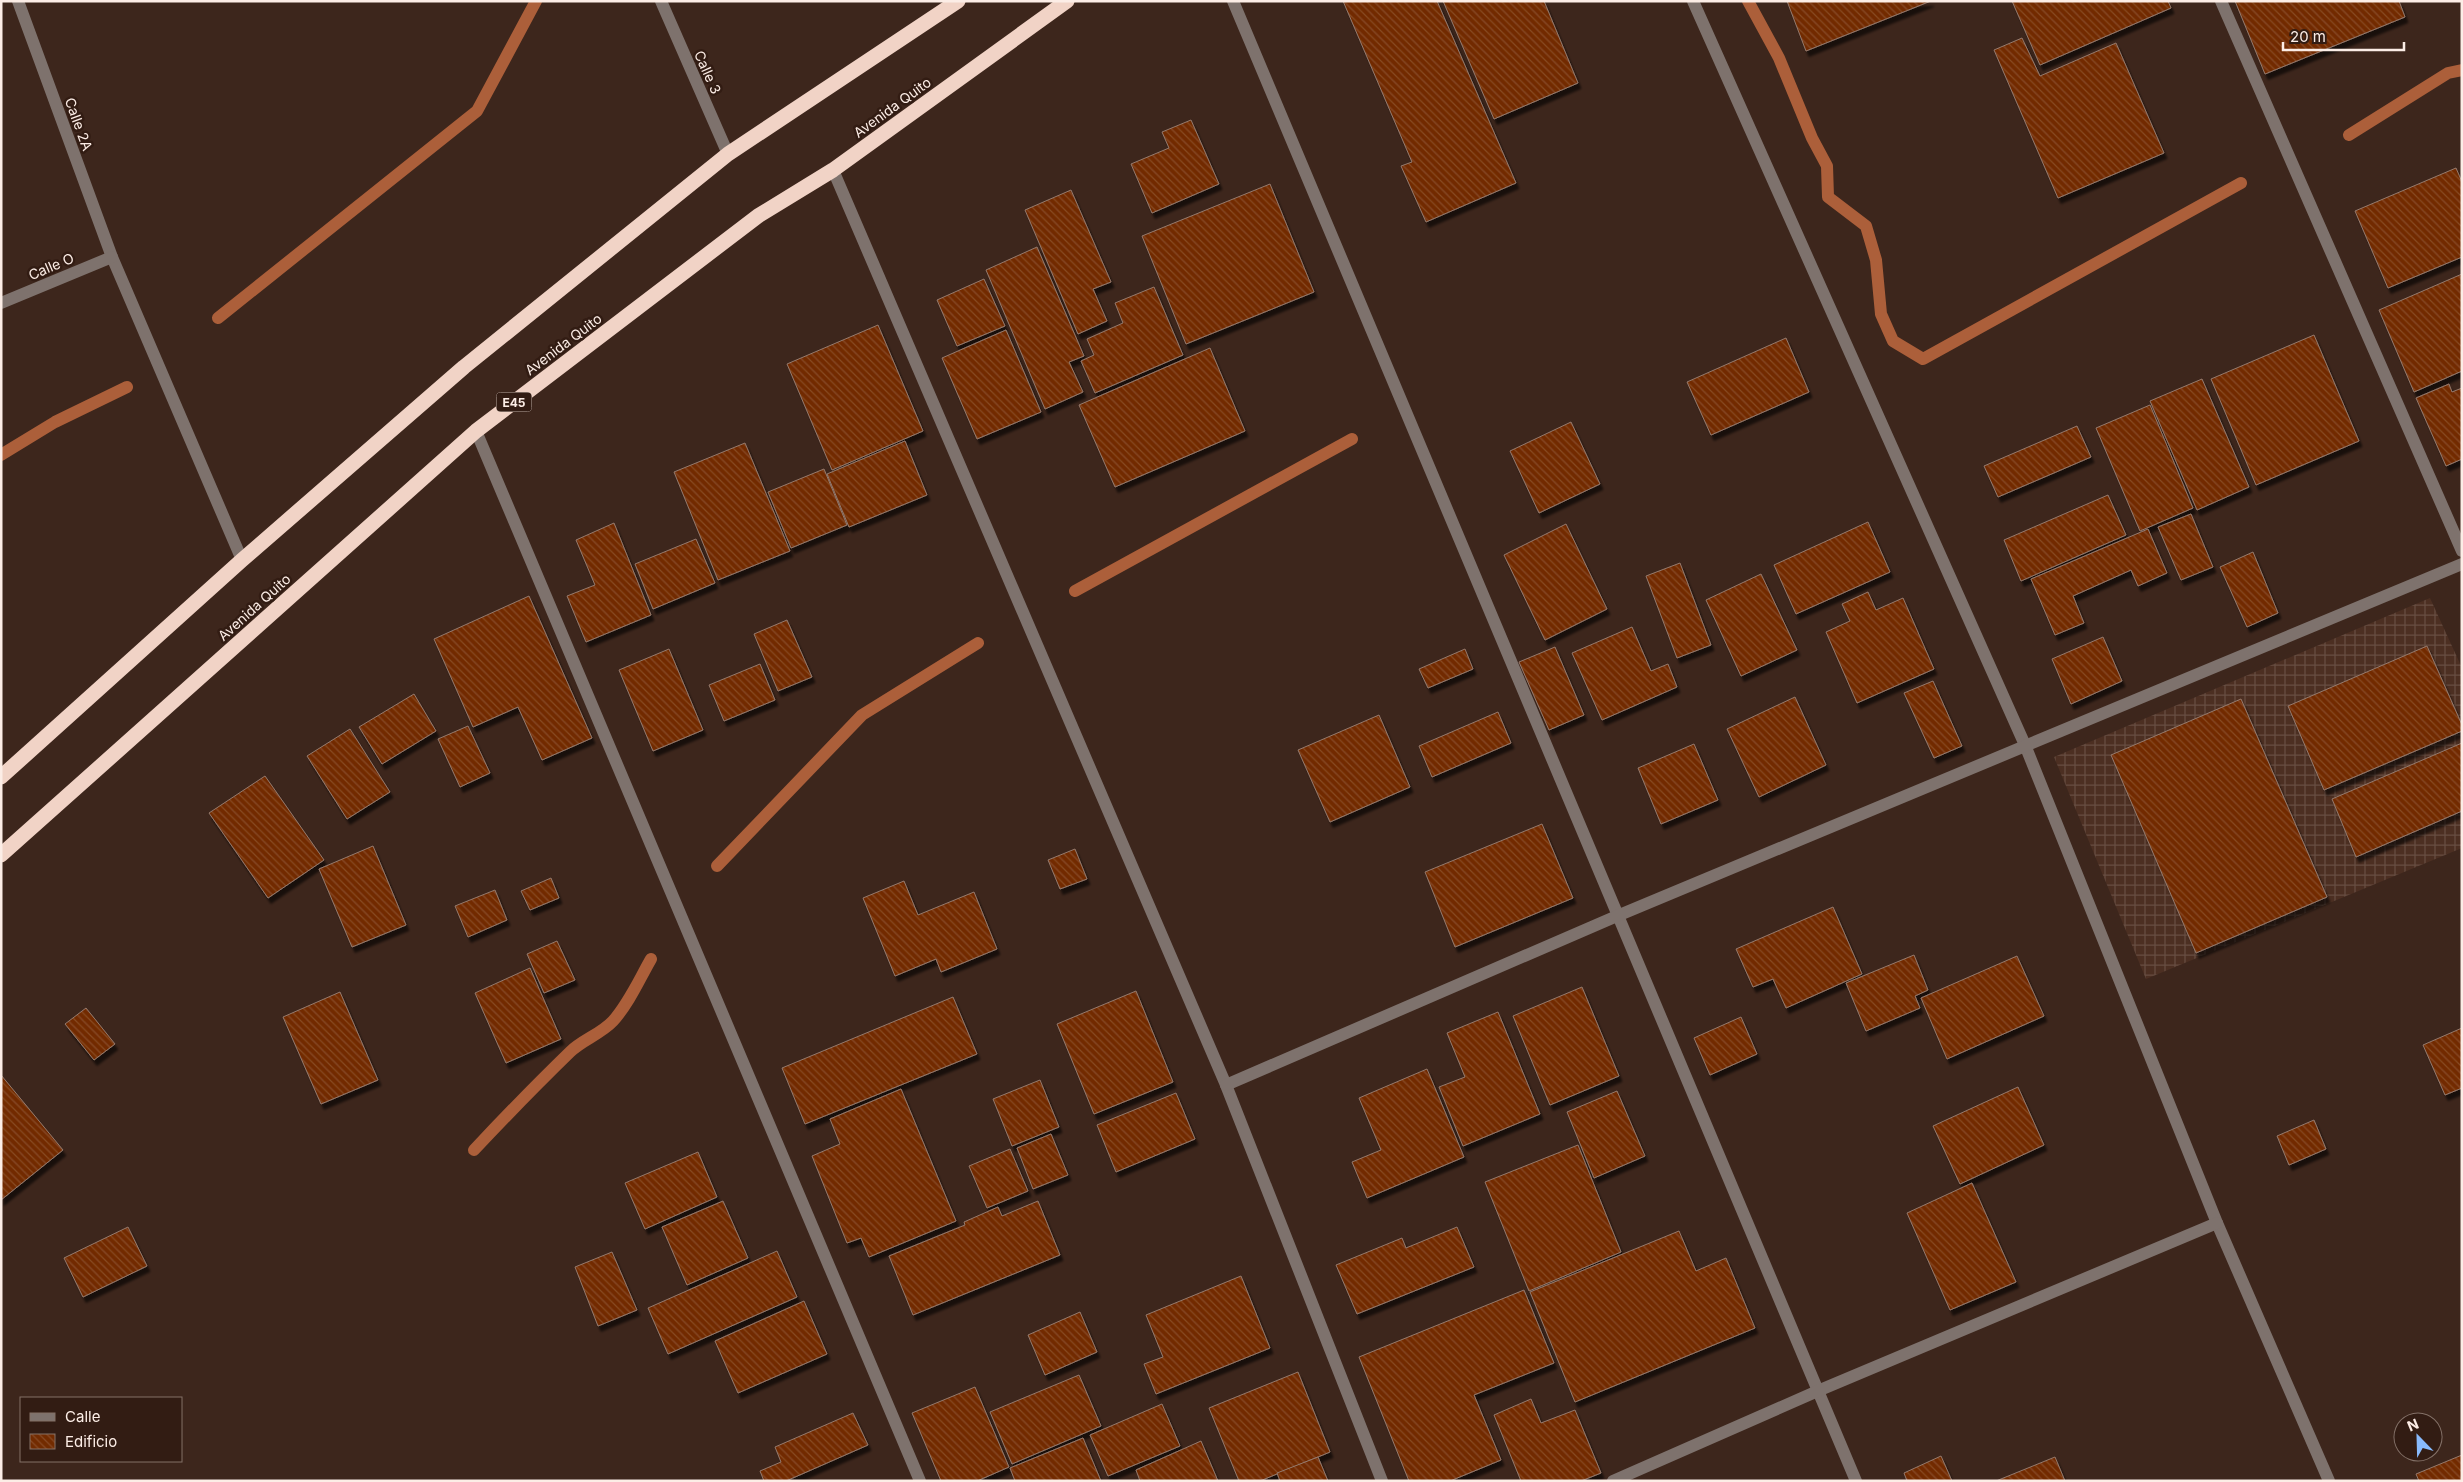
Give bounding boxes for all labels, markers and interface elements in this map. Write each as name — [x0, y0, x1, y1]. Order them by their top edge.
scale bar — [2283, 20, 2404, 52]
text: 20 m — [2290, 27, 2326, 46]
street label: Calle 3 — [691, 48, 725, 96]
street label: Avenida Quito — [850, 73, 934, 141]
street label: Calle 2A — [62, 95, 97, 153]
street label: Calle O — [26, 249, 76, 283]
street label: Avenida Quito — [521, 310, 605, 378]
road number: E45 — [496, 392, 532, 412]
street label: Avenida Quito — [214, 570, 294, 644]
legend — [20, 1397, 182, 1462]
text: Calle — [65, 1407, 100, 1426]
north arrow — [2393, 1412, 2443, 1462]
text: N — [2404, 1415, 2421, 1434]
text: Edificio — [65, 1432, 117, 1451]

